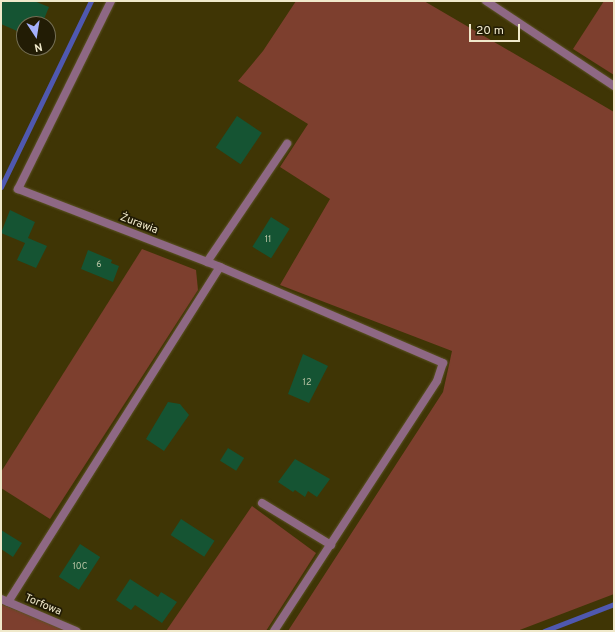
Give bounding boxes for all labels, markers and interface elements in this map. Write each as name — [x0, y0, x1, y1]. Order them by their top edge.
north arrow — [16, 16, 56, 56]
scale bar — [471, 16, 522, 42]
text: 20 m — [476, 23, 504, 39]
text: N — [33, 39, 44, 54]
street label: Żurawia — [118, 211, 160, 237]
house number: 11 — [265, 235, 271, 245]
house number: 6 — [96, 260, 102, 270]
house number: 12 — [303, 378, 311, 388]
house number: 10C — [73, 562, 87, 572]
street label: Torfowa — [23, 591, 63, 619]

